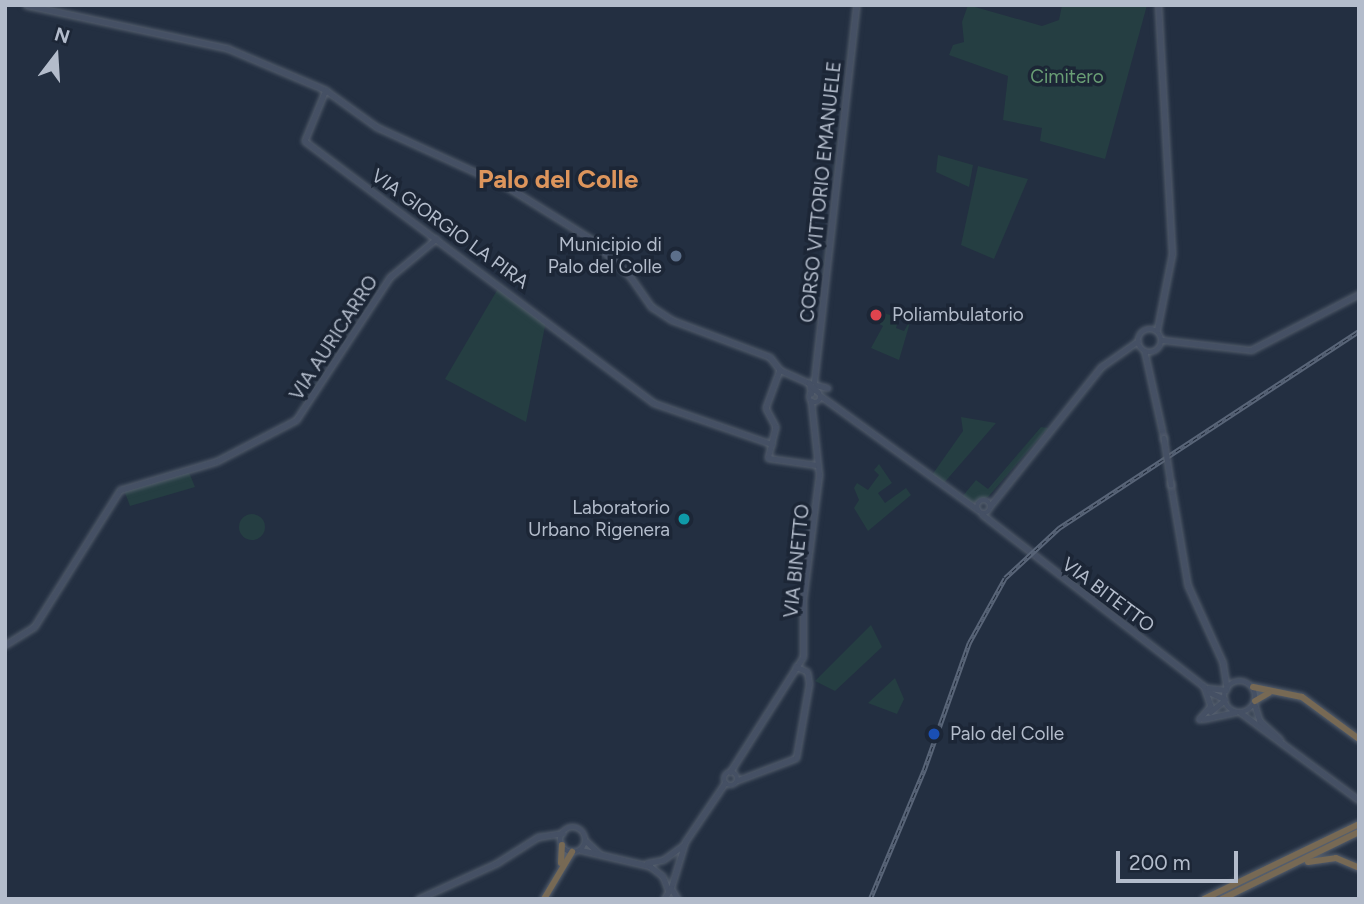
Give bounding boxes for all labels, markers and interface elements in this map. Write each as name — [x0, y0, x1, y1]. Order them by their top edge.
north arrow — [21, 21, 91, 91]
text: N — [52, 22, 73, 49]
street label: CORSO VITTORIO EMANUELE — [796, 60, 846, 324]
park label: Cimitero — [1030, 66, 1104, 88]
street label: VIA GIORGIO LA PIRA — [367, 164, 533, 294]
district label: Palo del Colle — [478, 164, 638, 196]
place label: Municipio di Palo del Colle — [548, 234, 662, 278]
marker: Municipio di Palo del Colle — [668, 248, 684, 264]
street label: VIA AURICARRO — [285, 271, 383, 405]
place label: Poliambulatorio — [892, 304, 1024, 326]
marker: Poliambulatorio — [866, 305, 886, 325]
place label: Laboratorio Urbano Rigenera — [528, 497, 670, 541]
street label: VIA BINETTO — [780, 503, 814, 619]
marker: Laboratorio Urbano Rigenera — [676, 511, 692, 527]
street label: VIA BITETTO — [1057, 553, 1159, 637]
place label: Palo del Colle — [950, 723, 1064, 745]
marker: Palo del Colle — [924, 724, 944, 744]
scale bar — [1119, 838, 1242, 882]
text: 200 m — [1129, 850, 1191, 875]

